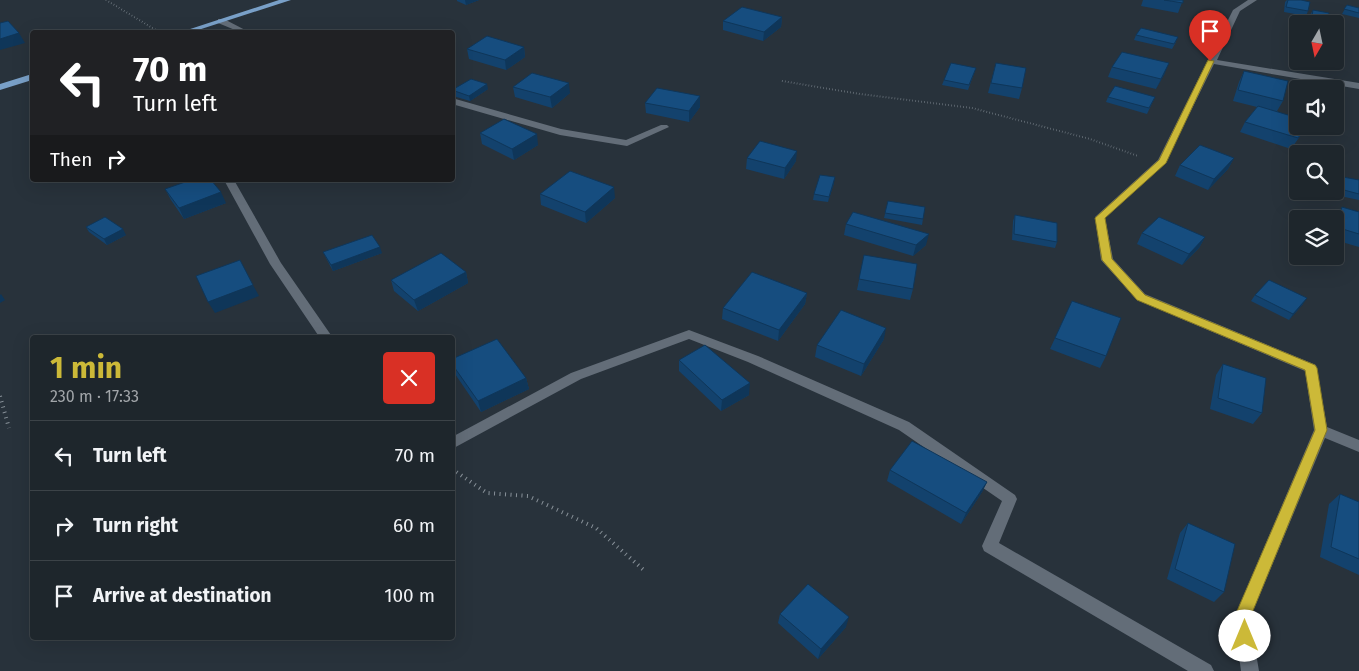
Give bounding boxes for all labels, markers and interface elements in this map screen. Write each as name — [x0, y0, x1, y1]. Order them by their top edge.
pin — [1189, 10, 1231, 61]
north arrow — [1289, 15, 1344, 70]
map controls — [1289, 15, 1344, 265]
icon: arrive — [1196, 17, 1224, 45]
text: 70 m — [133, 48, 207, 90]
icon: left — [50, 50, 115, 115]
button: sound — [1289, 80, 1344, 135]
text: Turn left — [133, 90, 217, 117]
icon: right — [102, 145, 130, 173]
button: search — [1289, 145, 1344, 200]
text: Then — [50, 148, 92, 171]
button: layers — [1289, 210, 1344, 265]
text: 1 min — [50, 350, 122, 386]
button: close — [383, 352, 435, 404]
text: 230 m · 17:33 — [50, 387, 139, 406]
icon: left — [50, 442, 78, 470]
text: Turn left — [93, 444, 167, 467]
text: 70 m — [395, 444, 435, 467]
icon: right — [50, 512, 78, 540]
text: Turn right — [93, 514, 178, 537]
text: 60 m — [393, 514, 435, 537]
icon: arrive — [50, 582, 78, 610]
text: Arrive at destination — [93, 584, 272, 607]
text: 100 m — [384, 584, 435, 607]
position arrow — [1218, 609, 1270, 661]

